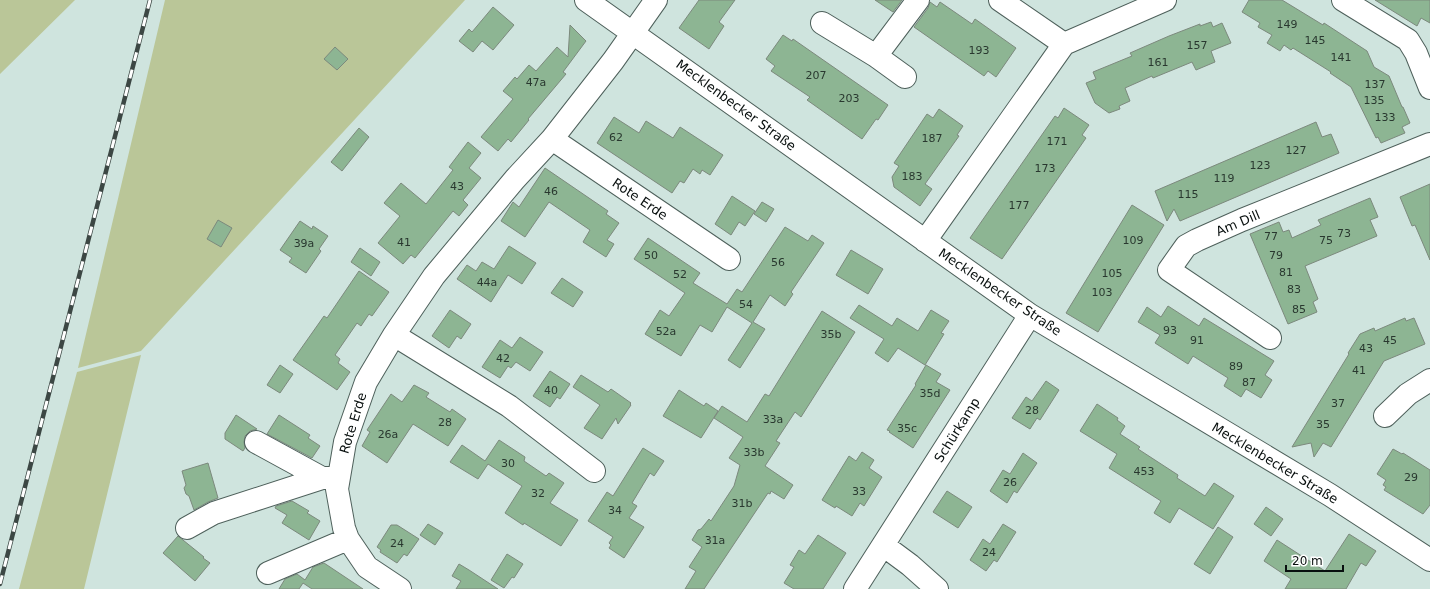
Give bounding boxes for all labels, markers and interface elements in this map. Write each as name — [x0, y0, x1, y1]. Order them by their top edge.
house number: 149 — [1277, 18, 1298, 31]
house number: 145 — [1305, 34, 1326, 47]
house number: 157 — [1187, 39, 1208, 52]
house number: 193 — [969, 44, 990, 57]
house number: 141 — [1331, 51, 1352, 64]
street label: Mecklenbecker Straße — [673, 56, 799, 154]
house number: 161 — [1148, 56, 1169, 69]
house number: 207 — [806, 69, 827, 82]
house number: 47a — [526, 76, 546, 89]
house number: 137 — [1365, 78, 1386, 91]
house number: 203 — [839, 92, 860, 105]
house number: 135 — [1364, 94, 1385, 107]
house number: 133 — [1375, 111, 1396, 124]
house number: 62 — [609, 131, 623, 144]
house number: 187 — [922, 132, 943, 145]
house number: 171 — [1047, 135, 1068, 148]
house number: 127 — [1286, 144, 1307, 157]
house number: 123 — [1250, 159, 1271, 172]
house number: 173 — [1035, 162, 1056, 175]
house number: 183 — [902, 170, 923, 183]
house number: 119 — [1214, 172, 1235, 185]
street label: Rote Erde — [610, 175, 670, 223]
house number: 43 — [450, 180, 464, 193]
house number: 46 — [544, 185, 558, 198]
house number: 115 — [1178, 188, 1199, 201]
house number: 177 — [1009, 199, 1030, 212]
street label: Am Dill — [1214, 207, 1262, 239]
house number: 73 — [1337, 227, 1351, 240]
house number: 77 — [1264, 230, 1278, 243]
house number: 109 — [1123, 234, 1144, 247]
house number: 75 — [1319, 234, 1333, 247]
house number: 41 — [397, 236, 411, 249]
house number: 39a — [294, 237, 314, 250]
street label: Mecklenbecker Straße — [936, 245, 1064, 339]
house number: 50 — [644, 249, 658, 262]
house number: 79 — [1269, 249, 1283, 262]
house number: 56 — [771, 256, 785, 269]
house number: 81 — [1279, 266, 1293, 279]
house number: 105 — [1102, 267, 1123, 280]
house number: 52 — [673, 268, 687, 281]
house number: 44a — [477, 276, 497, 289]
house number: 83 — [1287, 283, 1301, 296]
house number: 103 — [1092, 286, 1113, 299]
house number: 54 — [739, 298, 753, 311]
house number: 85 — [1292, 303, 1306, 316]
house number: 93 — [1163, 324, 1177, 337]
house number: 52a — [656, 325, 676, 338]
house number: 35b — [821, 328, 842, 341]
house number: 91 — [1190, 334, 1204, 347]
house number: 45 — [1383, 334, 1397, 347]
house number: 43 — [1359, 342, 1373, 355]
house number: 42 — [496, 352, 510, 365]
house number: 89 — [1229, 360, 1243, 373]
house number: 41 — [1352, 364, 1366, 377]
house number: 87 — [1242, 376, 1256, 389]
house number: 40 — [544, 384, 558, 397]
house number: 35d — [920, 387, 940, 400]
street label: Rote Erde — [337, 391, 369, 455]
street label: Schürkamp — [931, 395, 983, 465]
house number: 37 — [1331, 397, 1345, 410]
house number: 28 — [1025, 404, 1039, 417]
house number: 33a — [763, 413, 783, 426]
house number: 28 — [438, 416, 452, 429]
house number: 35 — [1316, 418, 1330, 431]
street label: Mecklenbecker Straße — [1209, 419, 1341, 507]
house number: 35c — [897, 422, 917, 435]
house number: 26a — [378, 428, 398, 441]
house number: 33b — [744, 446, 765, 459]
house number: 30 — [501, 457, 515, 470]
house number: 453 — [1134, 465, 1155, 478]
house number: 29 — [1404, 471, 1418, 484]
house number: 26 — [1003, 476, 1017, 489]
house number: 33 — [852, 485, 866, 498]
house number: 32 — [531, 487, 545, 500]
house number: 31b — [732, 497, 753, 510]
house number: 34 — [608, 504, 622, 517]
house number: 31a — [705, 534, 725, 547]
house number: 24 — [390, 537, 404, 550]
house number: 24 — [982, 546, 996, 559]
scale bar — [1286, 547, 1343, 573]
text: 20 m — [1292, 554, 1323, 568]

